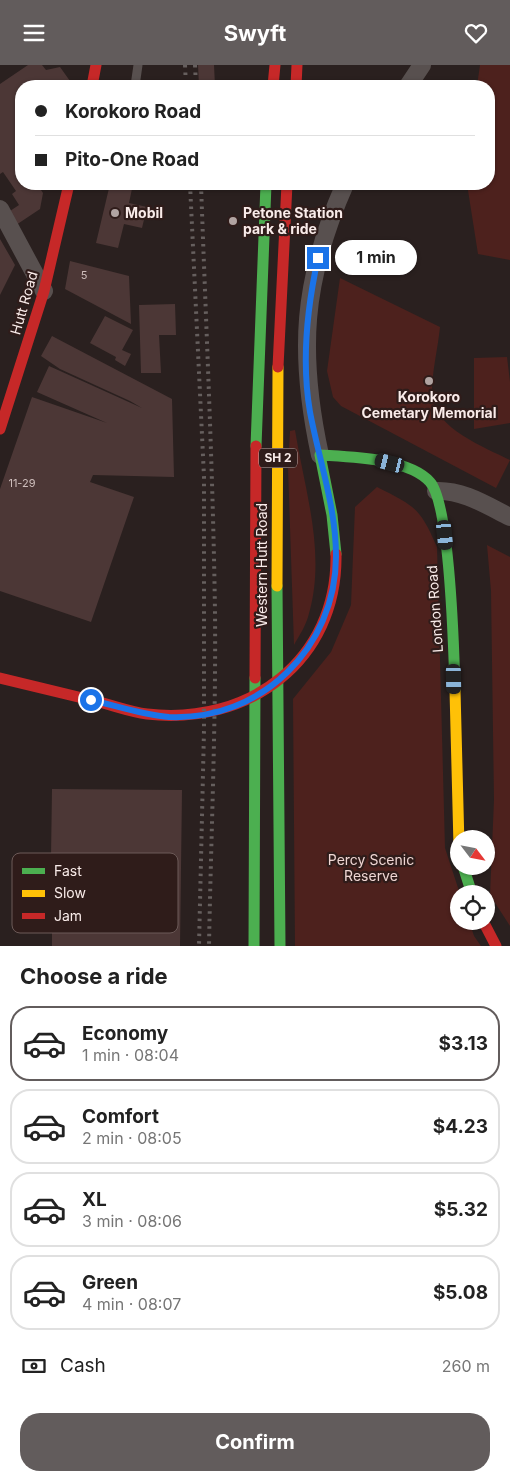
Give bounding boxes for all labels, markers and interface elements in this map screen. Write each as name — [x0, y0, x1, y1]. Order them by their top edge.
icon: menu — [20, 19, 48, 47]
icon: heart — [462, 19, 490, 47]
text: Swyft — [224, 20, 286, 46]
text: Korokoro Road — [65, 100, 201, 123]
text: Pito-One Road — [65, 148, 199, 171]
place label: Mobil — [125, 204, 163, 221]
place label: Petone Station park & ride — [243, 204, 343, 237]
marker: Mobil — [109, 207, 121, 219]
marker: Petone Station park & ride — [227, 215, 239, 227]
callout: 1 min — [336, 241, 418, 275]
route end — [307, 247, 329, 269]
text: 1 min — [356, 247, 396, 267]
house number: 5 — [81, 268, 88, 282]
street label: Hutt Road — [6, 269, 41, 337]
marker: Korokoro Cemetary Memorial — [423, 375, 435, 387]
place label: Korokoro Cemetary Memorial — [361, 388, 497, 421]
road number: SH 2 — [259, 448, 297, 467]
car — [373, 452, 406, 474]
house number: 11-29 — [8, 476, 36, 490]
street label: Western Hutt Road — [253, 503, 270, 627]
car — [435, 519, 454, 551]
street label: London Road — [423, 565, 446, 653]
car — [446, 664, 461, 694]
route start — [80, 689, 102, 711]
north arrow — [450, 830, 495, 875]
map controls — [450, 830, 495, 930]
park label: Percy Scenic Reserve — [328, 851, 414, 884]
legend — [12, 853, 178, 933]
text: Fast — [54, 862, 82, 879]
text: Slow — [54, 884, 86, 901]
button: locate — [450, 885, 495, 930]
text: Jam — [54, 907, 82, 924]
text: Choose a ride — [20, 963, 168, 989]
icon: car — [22, 1021, 67, 1066]
text: Economy — [82, 1022, 168, 1045]
text: $3.13 — [439, 1032, 488, 1055]
text: 1 min · 08:04 — [82, 1045, 179, 1065]
icon: car — [22, 1104, 67, 1149]
text: Comfort — [82, 1105, 159, 1128]
text: $4.23 — [433, 1115, 488, 1138]
text: 2 min · 08:05 — [82, 1128, 182, 1148]
icon: car — [22, 1187, 67, 1232]
text: XL — [82, 1188, 107, 1211]
text: $5.32 — [434, 1198, 488, 1221]
text: 3 min · 08:06 — [82, 1211, 182, 1231]
icon: car — [22, 1270, 67, 1315]
text: Green — [82, 1271, 138, 1294]
text: $5.08 — [433, 1281, 488, 1304]
text: 4 min · 08:07 — [82, 1294, 181, 1314]
icon: cash — [20, 1352, 48, 1380]
text: Cash — [60, 1354, 106, 1377]
text: 260 m — [442, 1356, 490, 1376]
button: Confirm — [20, 1413, 490, 1471]

